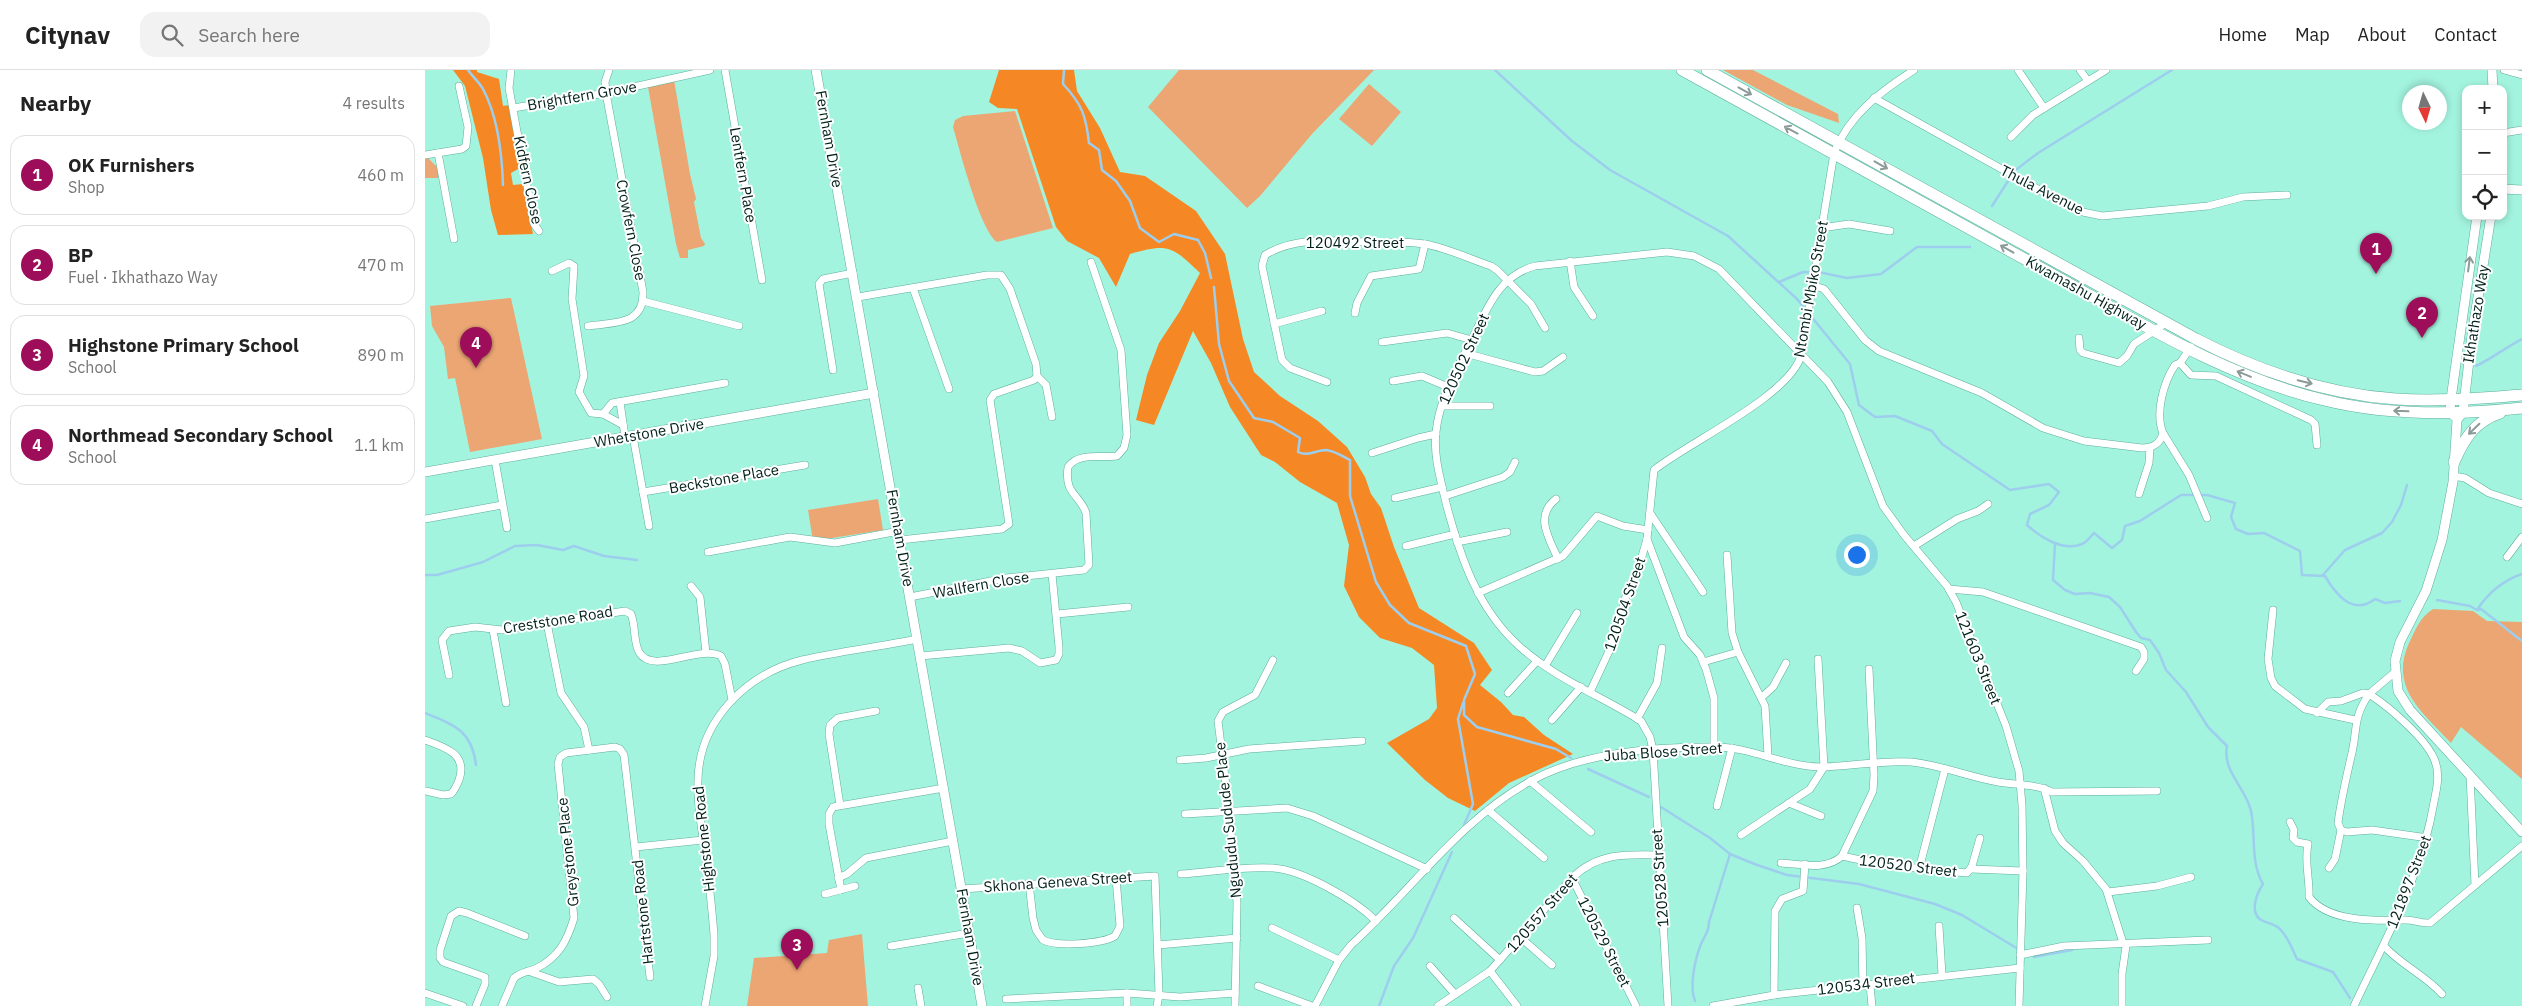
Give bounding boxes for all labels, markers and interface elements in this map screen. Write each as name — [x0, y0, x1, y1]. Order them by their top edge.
search box — [140, 12, 490, 57]
text: Citynav — [25, 19, 110, 51]
icon: search — [158, 21, 186, 49]
text: Search here — [198, 23, 300, 47]
text: Home — [2219, 23, 2267, 46]
text: Map — [2295, 23, 2330, 46]
text: About — [2358, 23, 2406, 46]
text: Contact — [2434, 23, 2497, 46]
street label: Brightfern Grove — [526, 77, 638, 114]
north arrow — [2402, 85, 2447, 130]
map controls — [2462, 85, 2507, 220]
button: + — [2462, 85, 2507, 130]
one-way arrow — [1738, 86, 1753, 96]
text: Nearby — [20, 89, 91, 117]
street label: Fernham Drive — [812, 89, 847, 189]
text: 4 results — [342, 93, 405, 113]
one-way arrow — [1784, 125, 1799, 134]
street label: Lentfern Place — [726, 126, 761, 224]
button: − — [2462, 130, 2507, 175]
street label: Kidfern Close — [510, 134, 547, 226]
text: OK Furnishers — [68, 153, 195, 177]
street label: Thula Avenue — [1997, 160, 2087, 219]
one-way arrow — [1873, 161, 1888, 170]
text: 1 — [32, 165, 42, 185]
text: 460 m — [357, 165, 404, 185]
button: locate — [2462, 175, 2507, 220]
text: Shop — [68, 177, 105, 197]
street label: Crowfern Close — [612, 178, 651, 282]
street label: Ntombi Mbiko Street — [1789, 219, 1832, 359]
street label: 120492 Street — [1306, 233, 1404, 252]
pin: 1 — [2360, 233, 2392, 274]
text: BP — [68, 243, 93, 267]
one-way arrow — [2000, 244, 2015, 254]
street label: Kwamashu Highway — [2022, 251, 2150, 334]
text: 2 — [32, 255, 42, 275]
text: 470 m — [357, 255, 404, 275]
one-way arrow — [2464, 256, 2474, 272]
street label: Ikhathazo Way — [2458, 263, 2493, 365]
text: Fuel · Ikhathazo Way — [68, 267, 218, 287]
pin: 2 — [2406, 297, 2438, 338]
street label: 120502 Street — [1434, 310, 1493, 408]
pin: 4 — [460, 327, 492, 368]
text: Highstone Primary School — [68, 333, 299, 357]
text: 3 — [32, 345, 42, 365]
text: 890 m — [357, 345, 404, 365]
text: School — [68, 357, 117, 377]
one-way arrow — [2237, 369, 2252, 379]
one-way arrow — [2297, 378, 2313, 387]
one-way arrow — [2393, 407, 2409, 416]
street label: Whetstone Drive — [592, 413, 705, 452]
text: Northmead Secondary School — [68, 423, 333, 447]
one-way arrow — [2468, 423, 2481, 435]
text: 4 — [32, 435, 42, 455]
text: 1.1 km — [354, 435, 404, 455]
text: School — [68, 447, 117, 467]
street label: Beckstone Place — [667, 459, 780, 498]
street label: Fernham Drive — [883, 488, 918, 588]
your location — [1844, 542, 1870, 568]
street label: 120504 Street — [1599, 554, 1650, 654]
street label: Wallfern Close — [931, 567, 1030, 602]
street label: Creststone Road — [502, 601, 614, 638]
street label: 121603 Street — [1951, 609, 2006, 707]
street label: Juba Blose Street — [1603, 738, 1723, 765]
street label: Ngududu Sudude Place — [1210, 741, 1245, 899]
street label: Highstone Road — [688, 785, 719, 893]
street label: Greystone Place — [552, 797, 583, 907]
street label: 120528 Street — [1647, 828, 1672, 928]
street label: 121897 Street — [2382, 832, 2435, 931]
street label: 120520 Street — [1858, 850, 1958, 881]
street label: Hartstone Road — [628, 859, 657, 965]
street label: Skhona Geneva Street — [983, 867, 1133, 896]
street label: 120557 Street — [1502, 869, 1581, 956]
street label: Fernham Drive — [953, 887, 988, 987]
street label: 120529 Street — [1574, 893, 1635, 990]
pin: 3 — [781, 929, 813, 970]
street label: 120534 Street — [1816, 968, 1916, 999]

